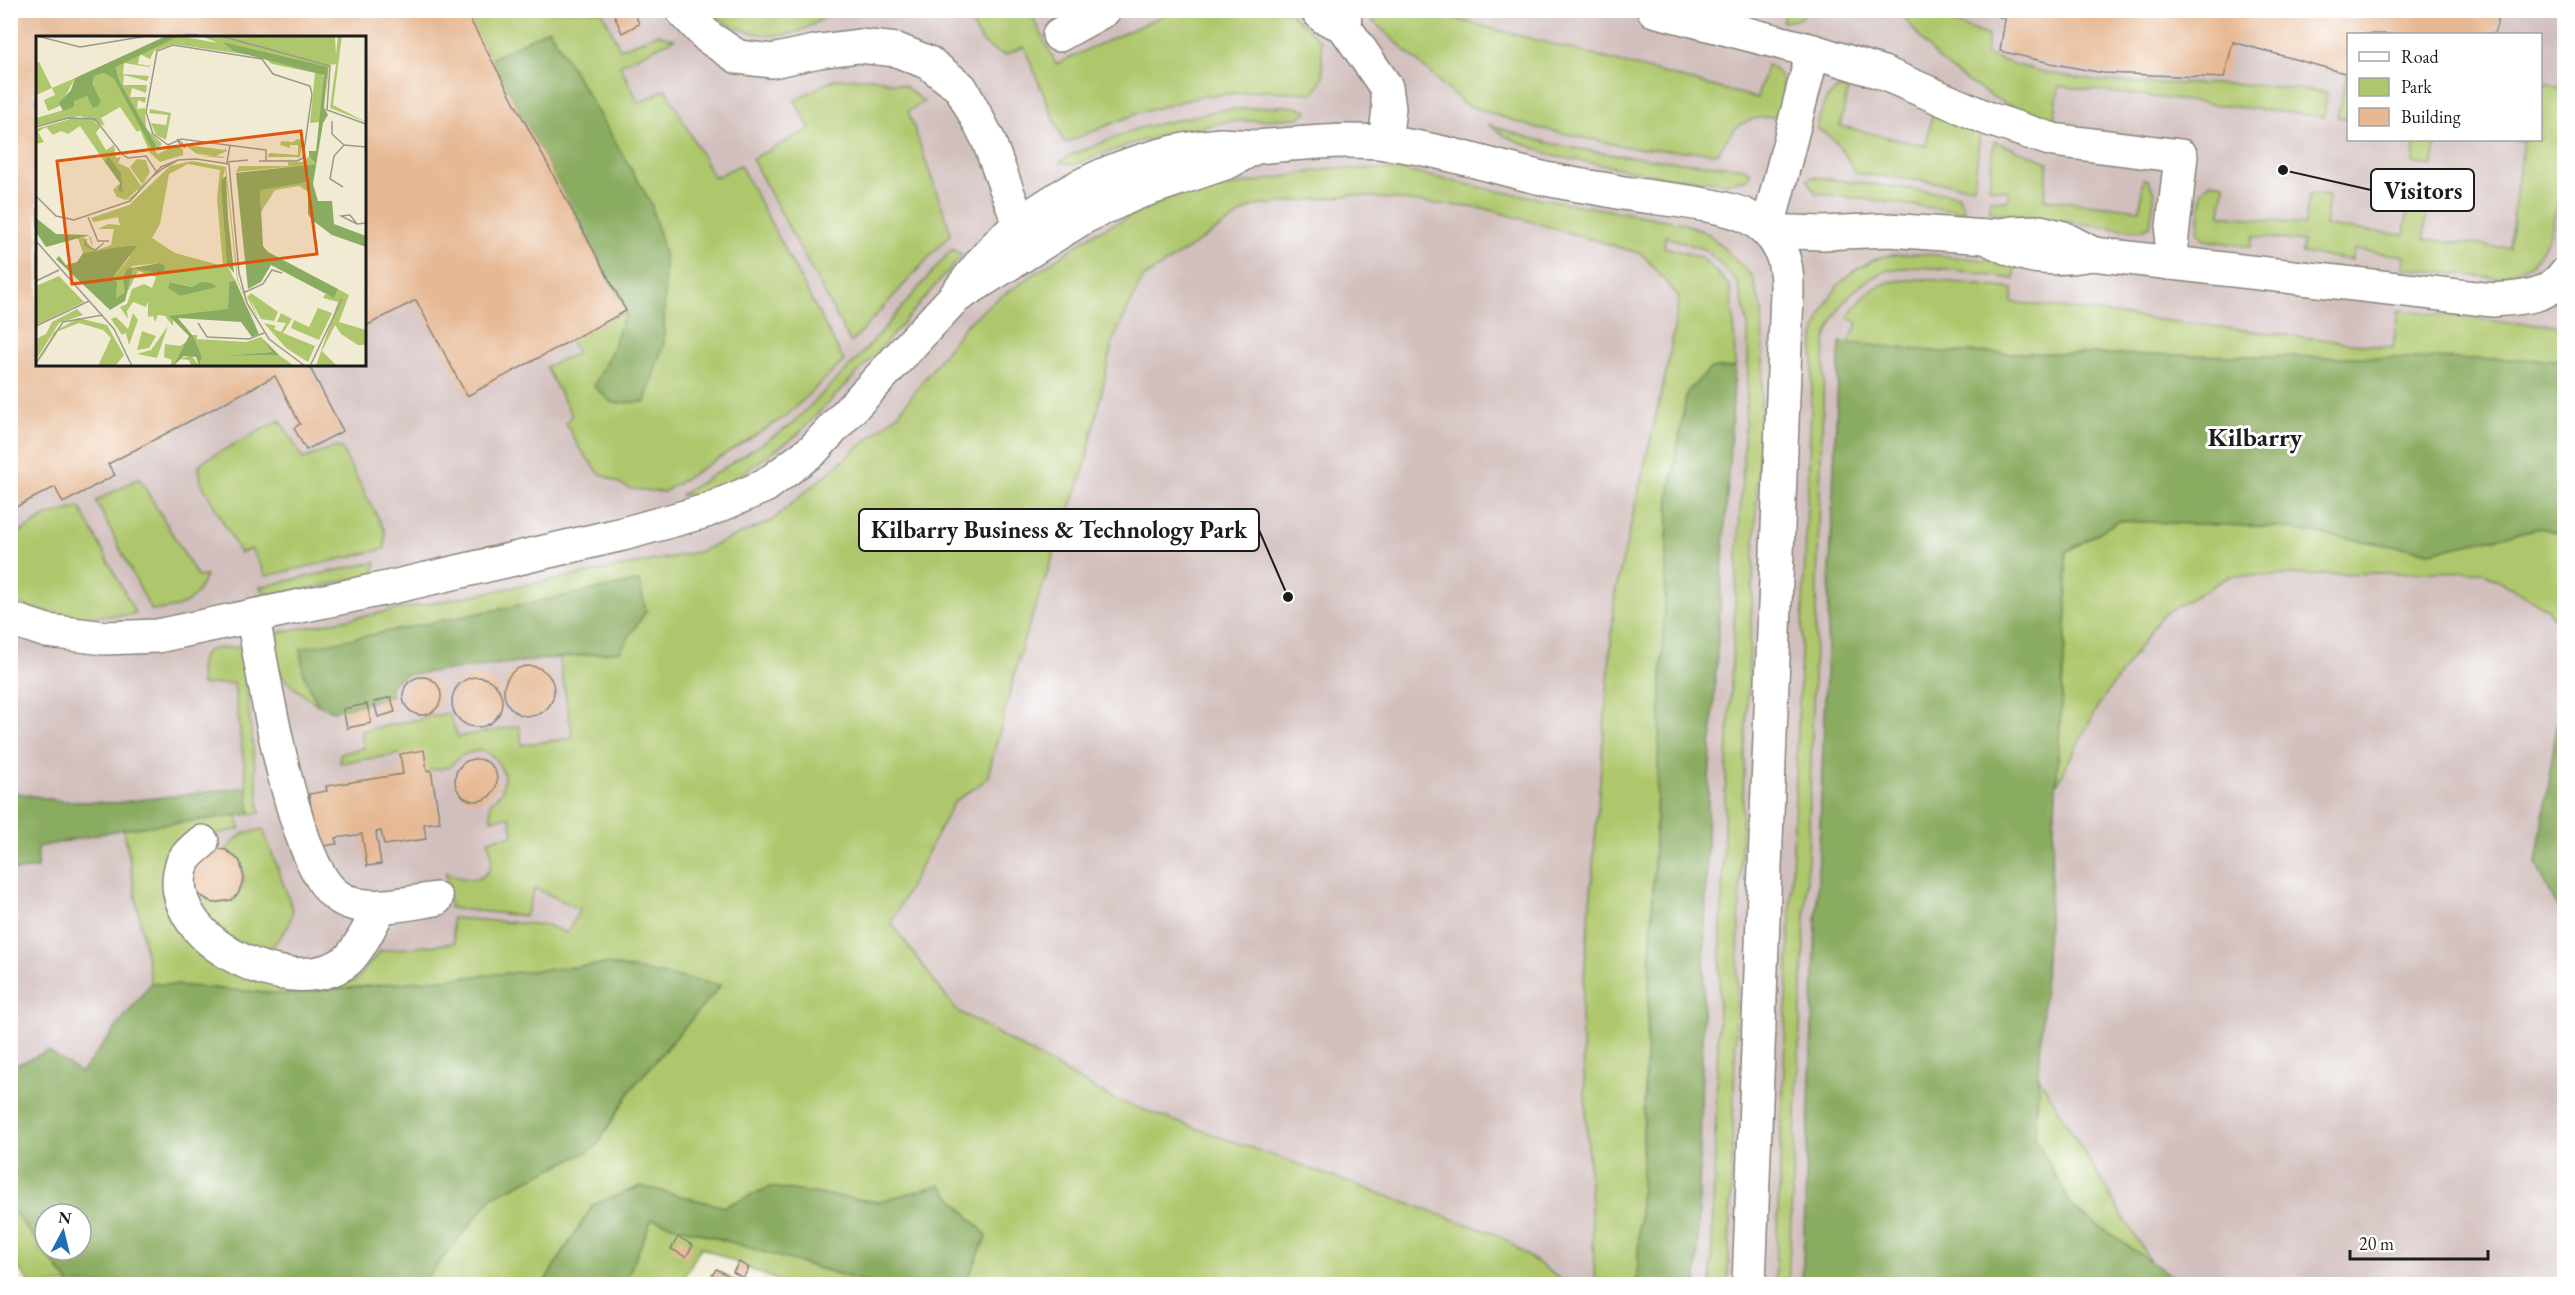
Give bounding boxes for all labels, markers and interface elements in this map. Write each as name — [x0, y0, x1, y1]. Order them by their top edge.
legend — [2347, 33, 2542, 141]
inset map — [36, 36, 366, 366]
text: Road — [2401, 45, 2440, 68]
text: Park — [2401, 75, 2432, 98]
text: Building — [2401, 105, 2461, 128]
callout: Visitors — [2371, 169, 2474, 211]
text: Visitors — [2384, 175, 2462, 206]
district label: Kilbarry — [2208, 420, 2303, 454]
callout: Kilbarry Business & Technology Park — [859, 509, 1259, 551]
text: Kilbarry Business & Technology Park — [871, 514, 1248, 546]
north arrow — [33, 1202, 93, 1262]
text: N — [57, 1206, 73, 1229]
scale bar — [2350, 1223, 2488, 1261]
text: 20 m — [2359, 1232, 2394, 1255]

